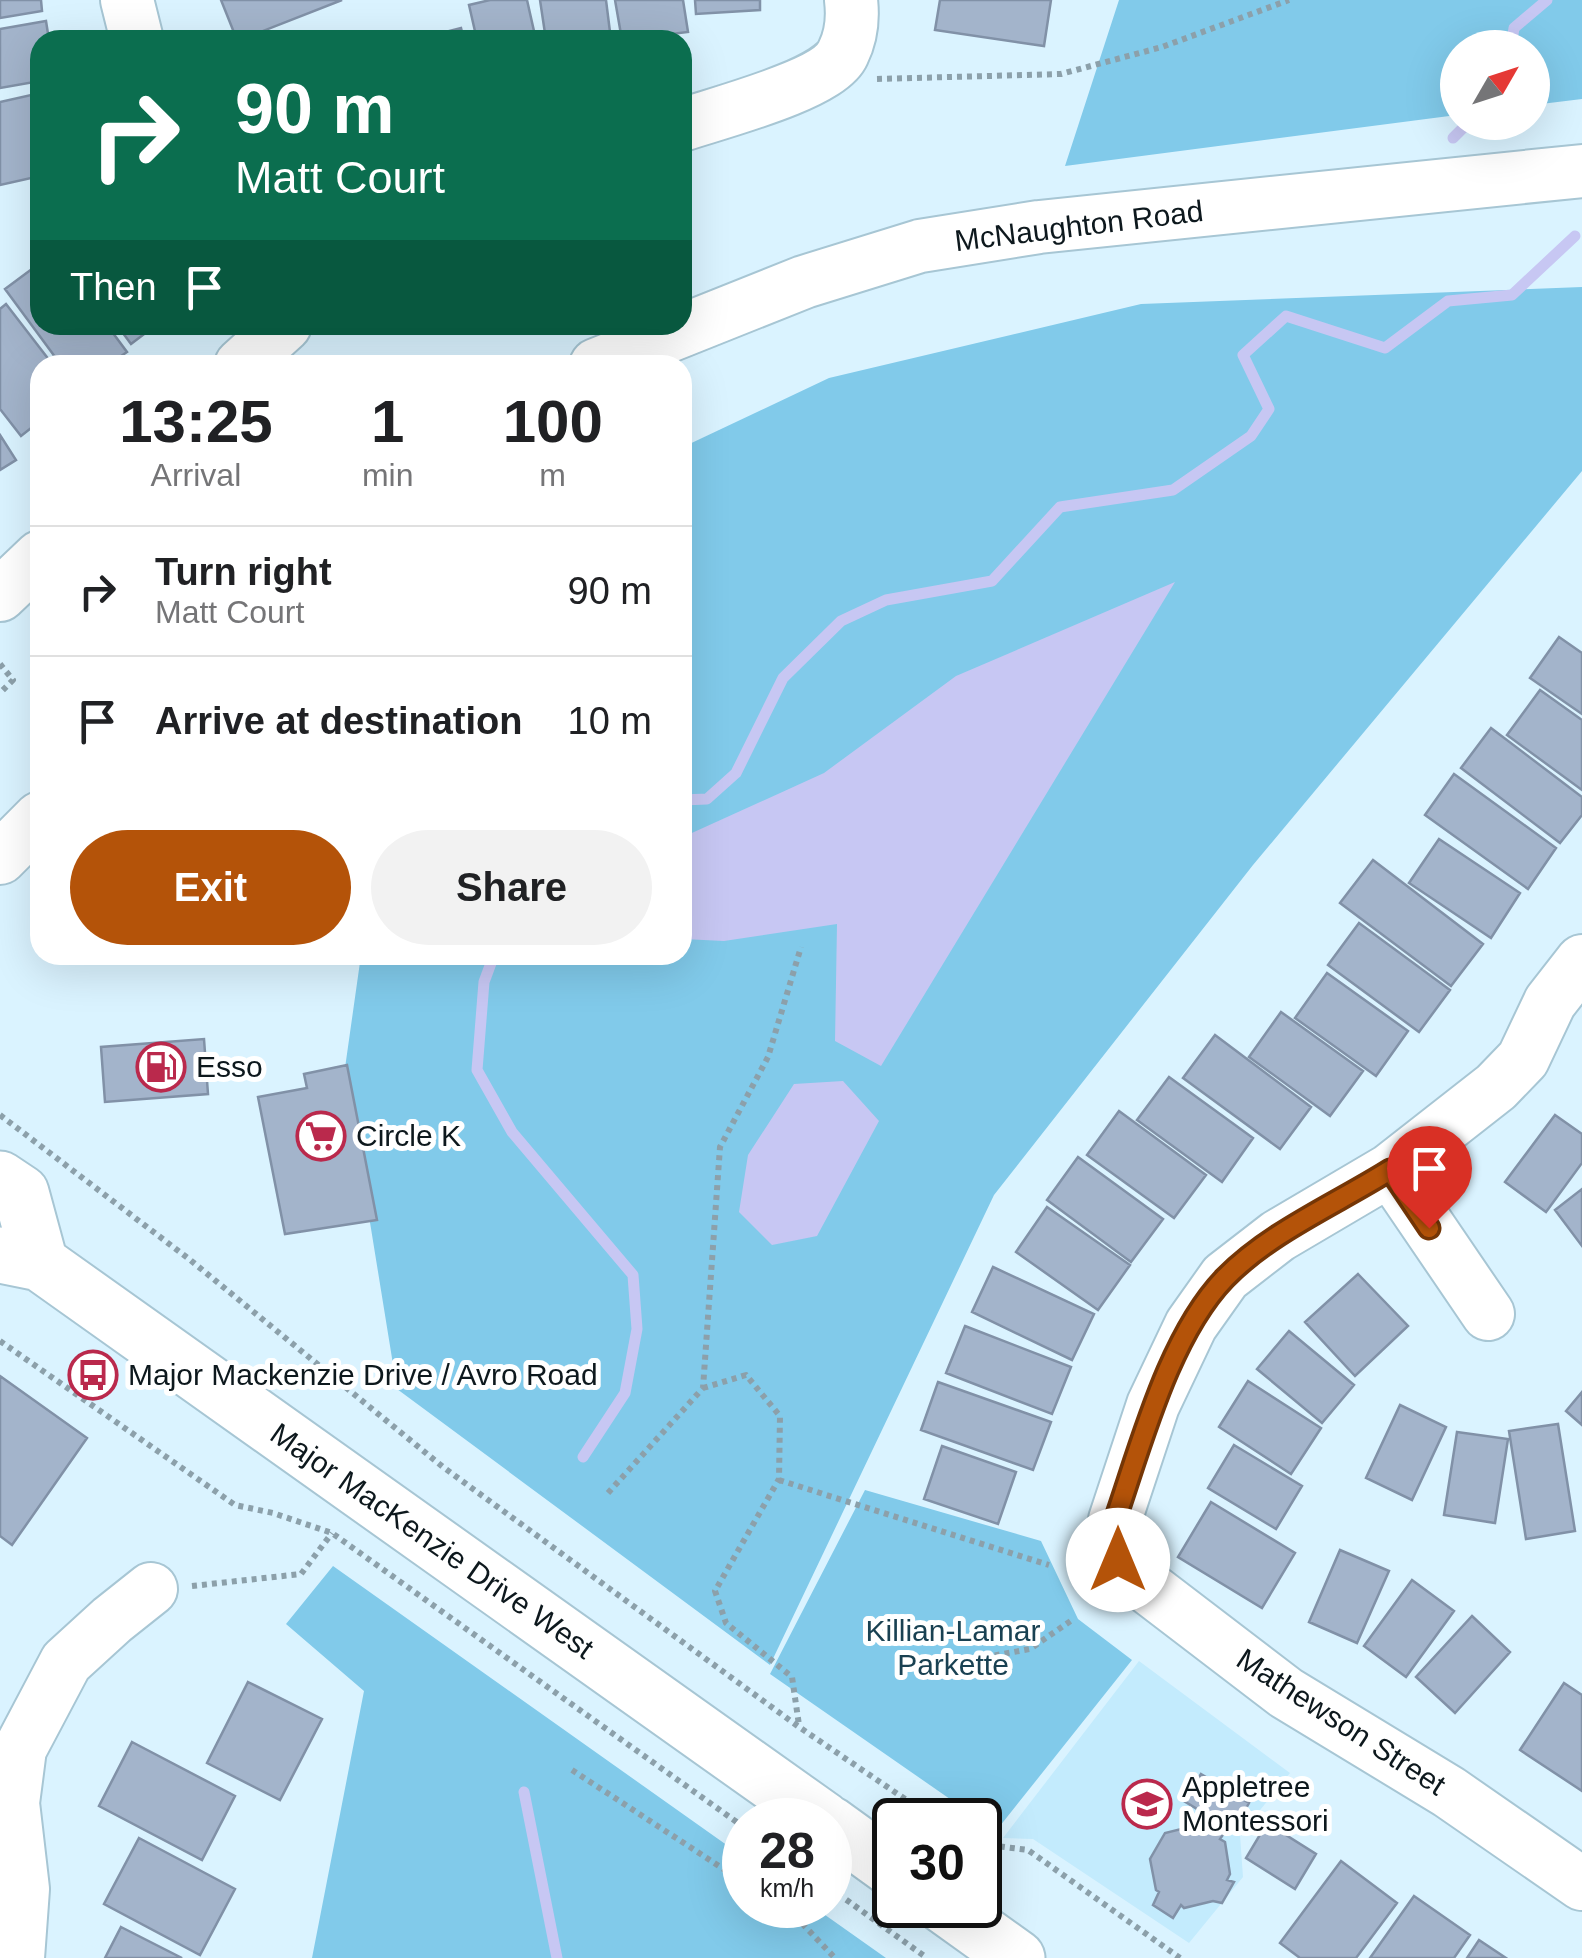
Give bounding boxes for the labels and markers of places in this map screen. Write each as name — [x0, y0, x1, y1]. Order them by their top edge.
fuel station icon: Esso — [135, 1041, 187, 1093]
place label: Esso — [196, 1050, 263, 1083]
supermarket icon: Circle K — [295, 1110, 347, 1162]
place label: Circle K — [356, 1119, 461, 1152]
pin — [1387, 1126, 1472, 1229]
bus stop icon: Major Mackenzie Drive / Avro Road — [67, 1349, 119, 1401]
place label: Major Mackenzie Drive / Avro Road — [128, 1358, 598, 1391]
place label: Appletree Montessori — [1182, 1770, 1329, 1837]
school or university icon: Appletree Montessori — [1121, 1778, 1173, 1830]

